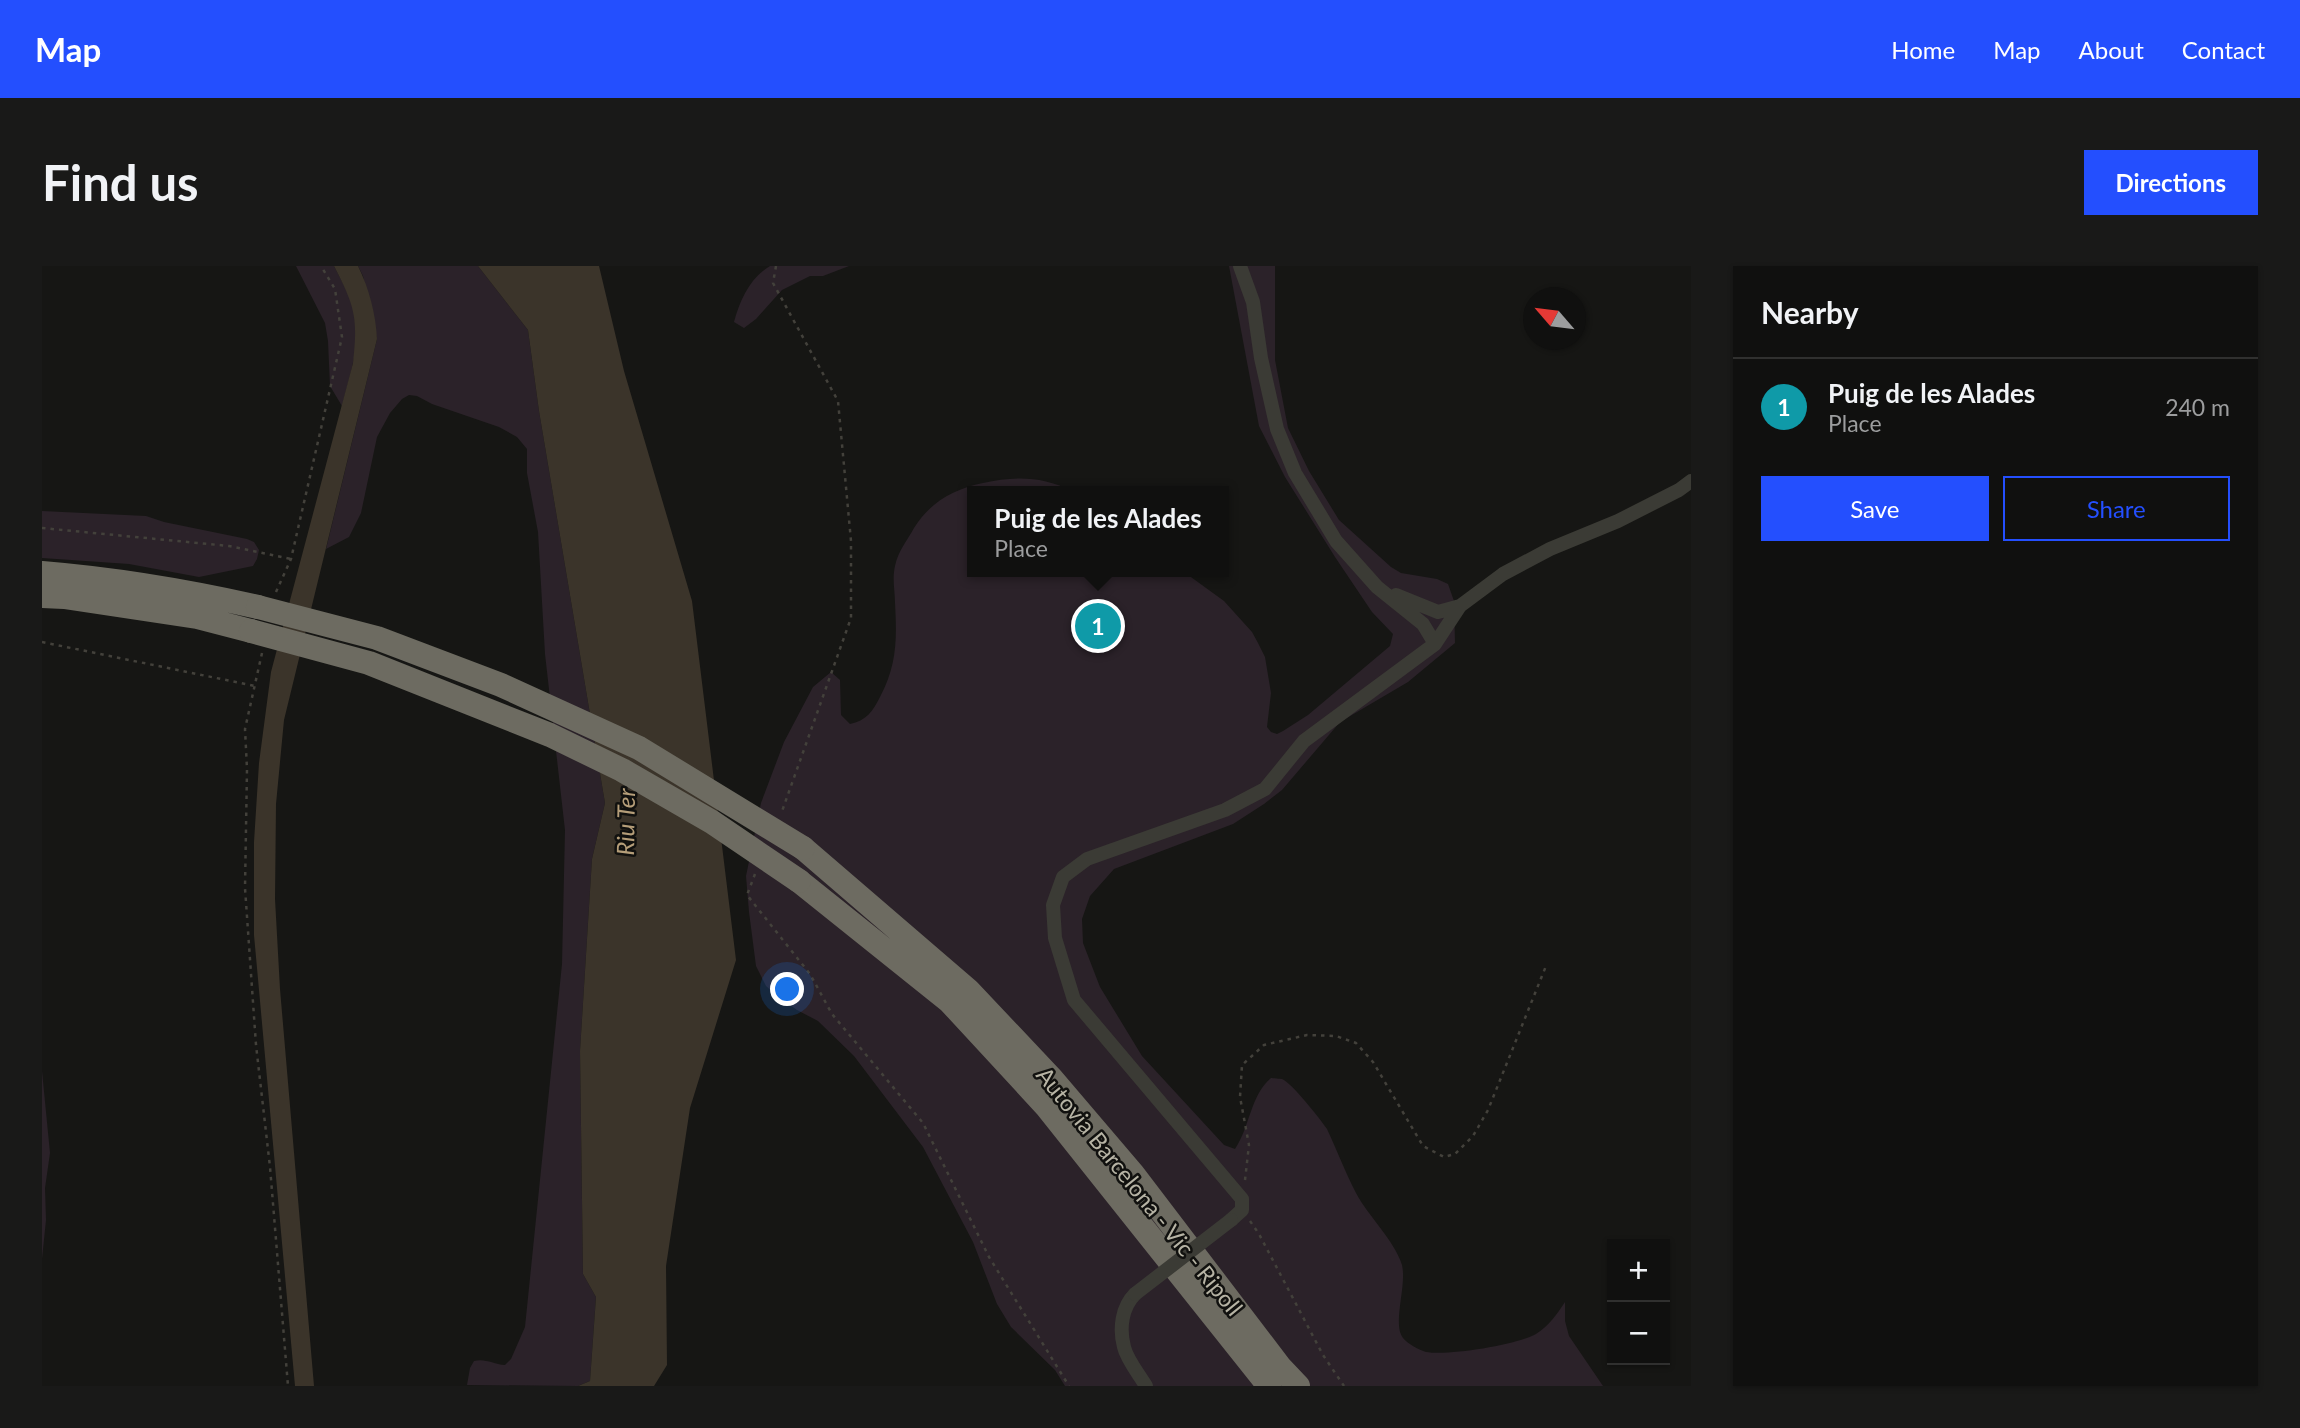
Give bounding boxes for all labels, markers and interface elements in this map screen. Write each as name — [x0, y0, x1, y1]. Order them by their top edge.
text: Map — [35, 29, 101, 69]
text: Home — [1891, 35, 1955, 64]
text: Map — [1993, 35, 2041, 64]
text: About — [2079, 35, 2144, 64]
text: Contact — [2182, 35, 2265, 64]
button: Directions — [2084, 150, 2258, 215]
text: Find us — [42, 153, 199, 211]
north arrow — [1523, 287, 1586, 350]
text: Nearby — [1761, 294, 1859, 330]
text: Puig de les Alades — [1828, 377, 2035, 409]
text: 1 — [1777, 393, 1791, 421]
text: 240 m — [2165, 393, 2230, 421]
text: Place — [1828, 409, 1882, 437]
button: Save — [1761, 476, 1989, 541]
button: Share — [2003, 476, 2230, 541]
popup — [967, 486, 1229, 577]
text: Puig de les Alades — [994, 502, 1202, 534]
text: Place — [994, 534, 1048, 562]
pin: 1 — [1075, 600, 1121, 652]
water label: Riu Ter — [610, 787, 640, 856]
your location — [770, 972, 804, 1006]
street label: Autovia Barcelona - Vic - Ripoll — [1031, 1061, 1249, 1321]
map controls — [1607, 1239, 1670, 1365]
button: + — [1607, 1239, 1670, 1302]
button: − — [1607, 1302, 1670, 1365]

